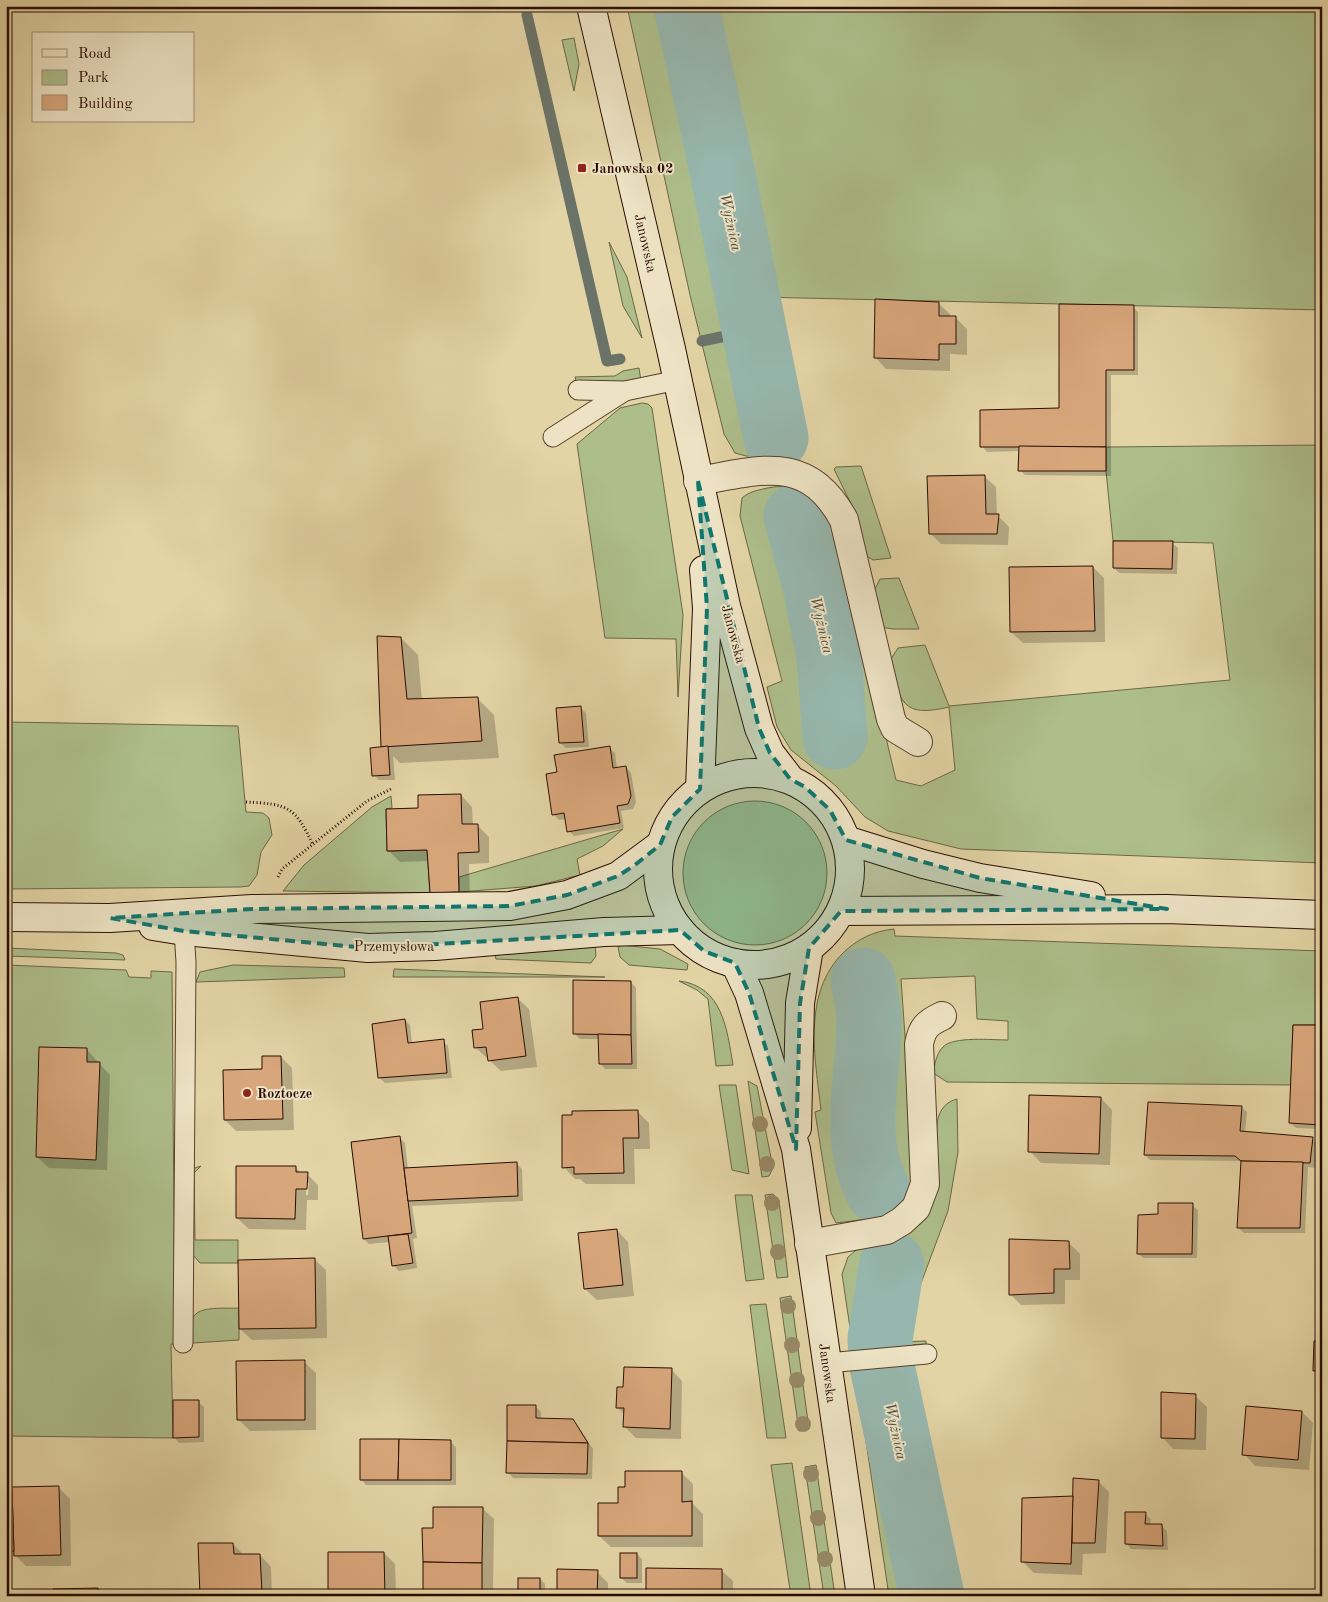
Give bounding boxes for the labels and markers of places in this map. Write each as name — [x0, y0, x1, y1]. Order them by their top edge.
marker: Janowska 02 — [576, 162, 588, 174]
place label: Janowska 02 — [592, 162, 673, 176]
marker: Roztocze — [241, 1087, 253, 1099]
place label: Roztocze — [257, 1087, 312, 1101]

